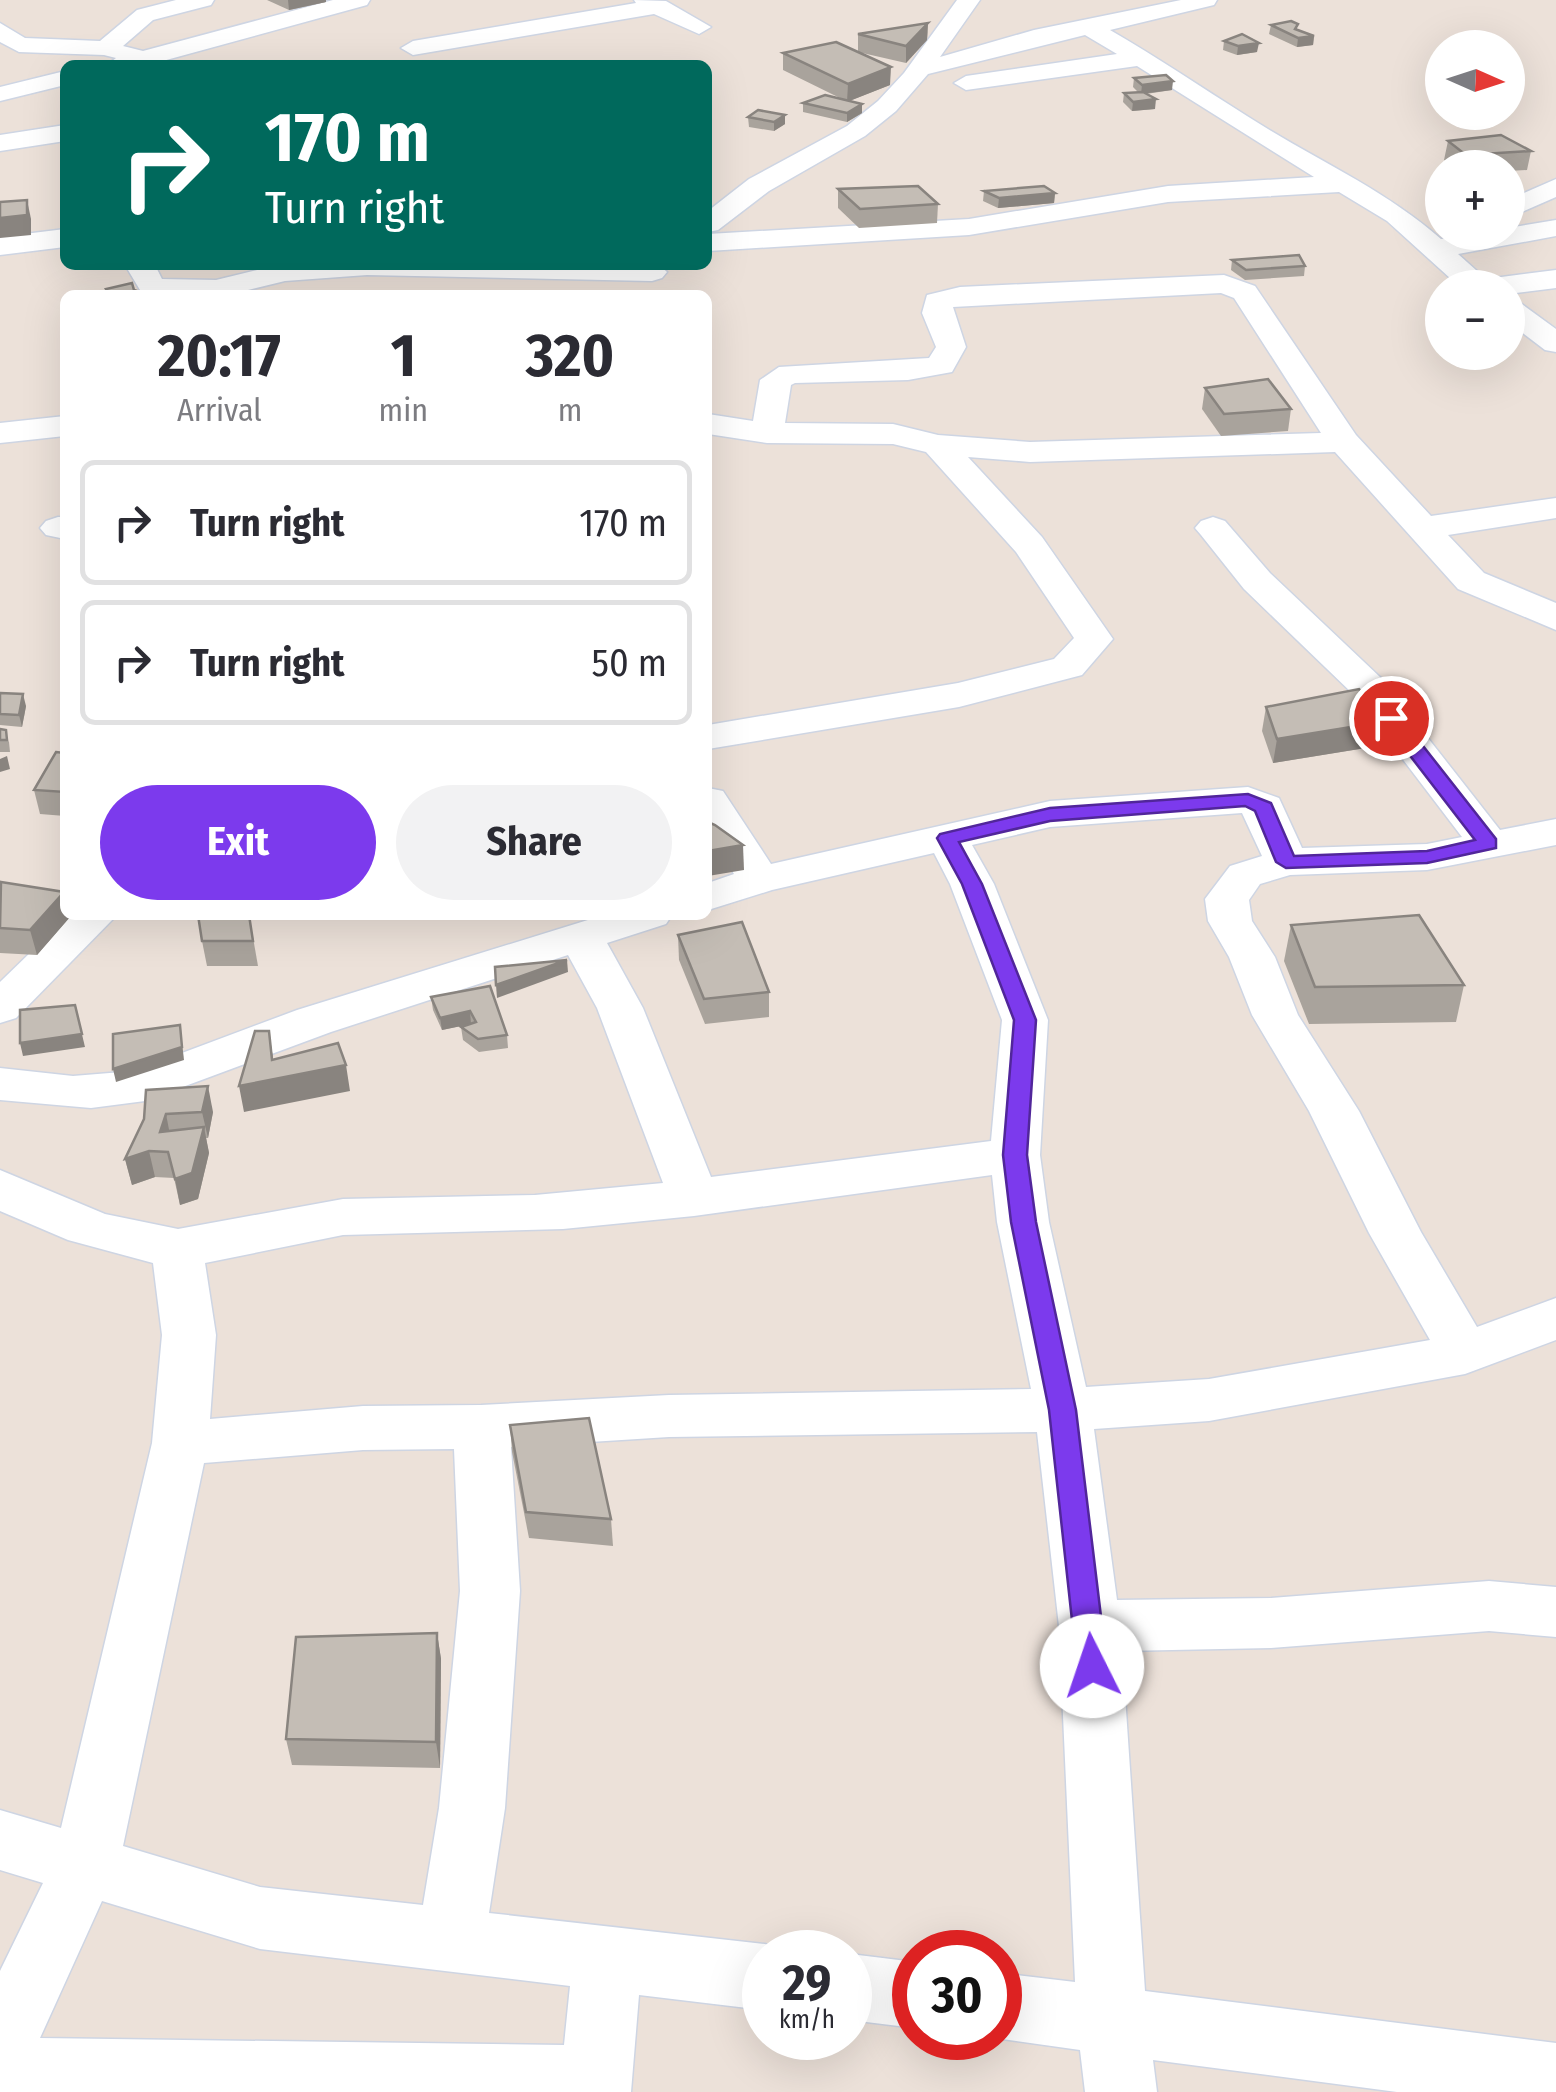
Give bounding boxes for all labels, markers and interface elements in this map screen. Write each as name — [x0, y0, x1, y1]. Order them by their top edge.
north arrow — [1425, 30, 1525, 130]
map controls — [1425, 30, 1525, 370]
text: 170 m — [265, 96, 430, 180]
icon: right — [100, 100, 230, 230]
button: + — [1425, 150, 1525, 250]
text: Turn right — [265, 181, 444, 235]
button: − — [1425, 270, 1525, 370]
text: 20:17 — [158, 320, 281, 392]
text: 1 — [391, 320, 416, 392]
text: 320 — [526, 320, 614, 392]
text: Arrival — [177, 391, 262, 429]
text: min — [379, 391, 428, 429]
text: m — [558, 391, 582, 429]
icon: right — [105, 495, 160, 550]
text: Turn right — [190, 500, 344, 546]
text: 170 m — [579, 500, 667, 546]
icon: right — [105, 635, 160, 690]
text: Turn right — [190, 640, 344, 686]
text: 50 m — [592, 640, 667, 686]
pin — [1349, 676, 1434, 761]
icon: arrive — [1364, 691, 1419, 746]
button: Exit — [100, 785, 376, 900]
button: Share — [396, 785, 672, 900]
position arrow — [1040, 1614, 1144, 1718]
speed limit sign: 30 — [892, 1930, 1022, 2060]
text: 29 — [783, 1953, 831, 2013]
text: km/h — [779, 2005, 835, 2035]

